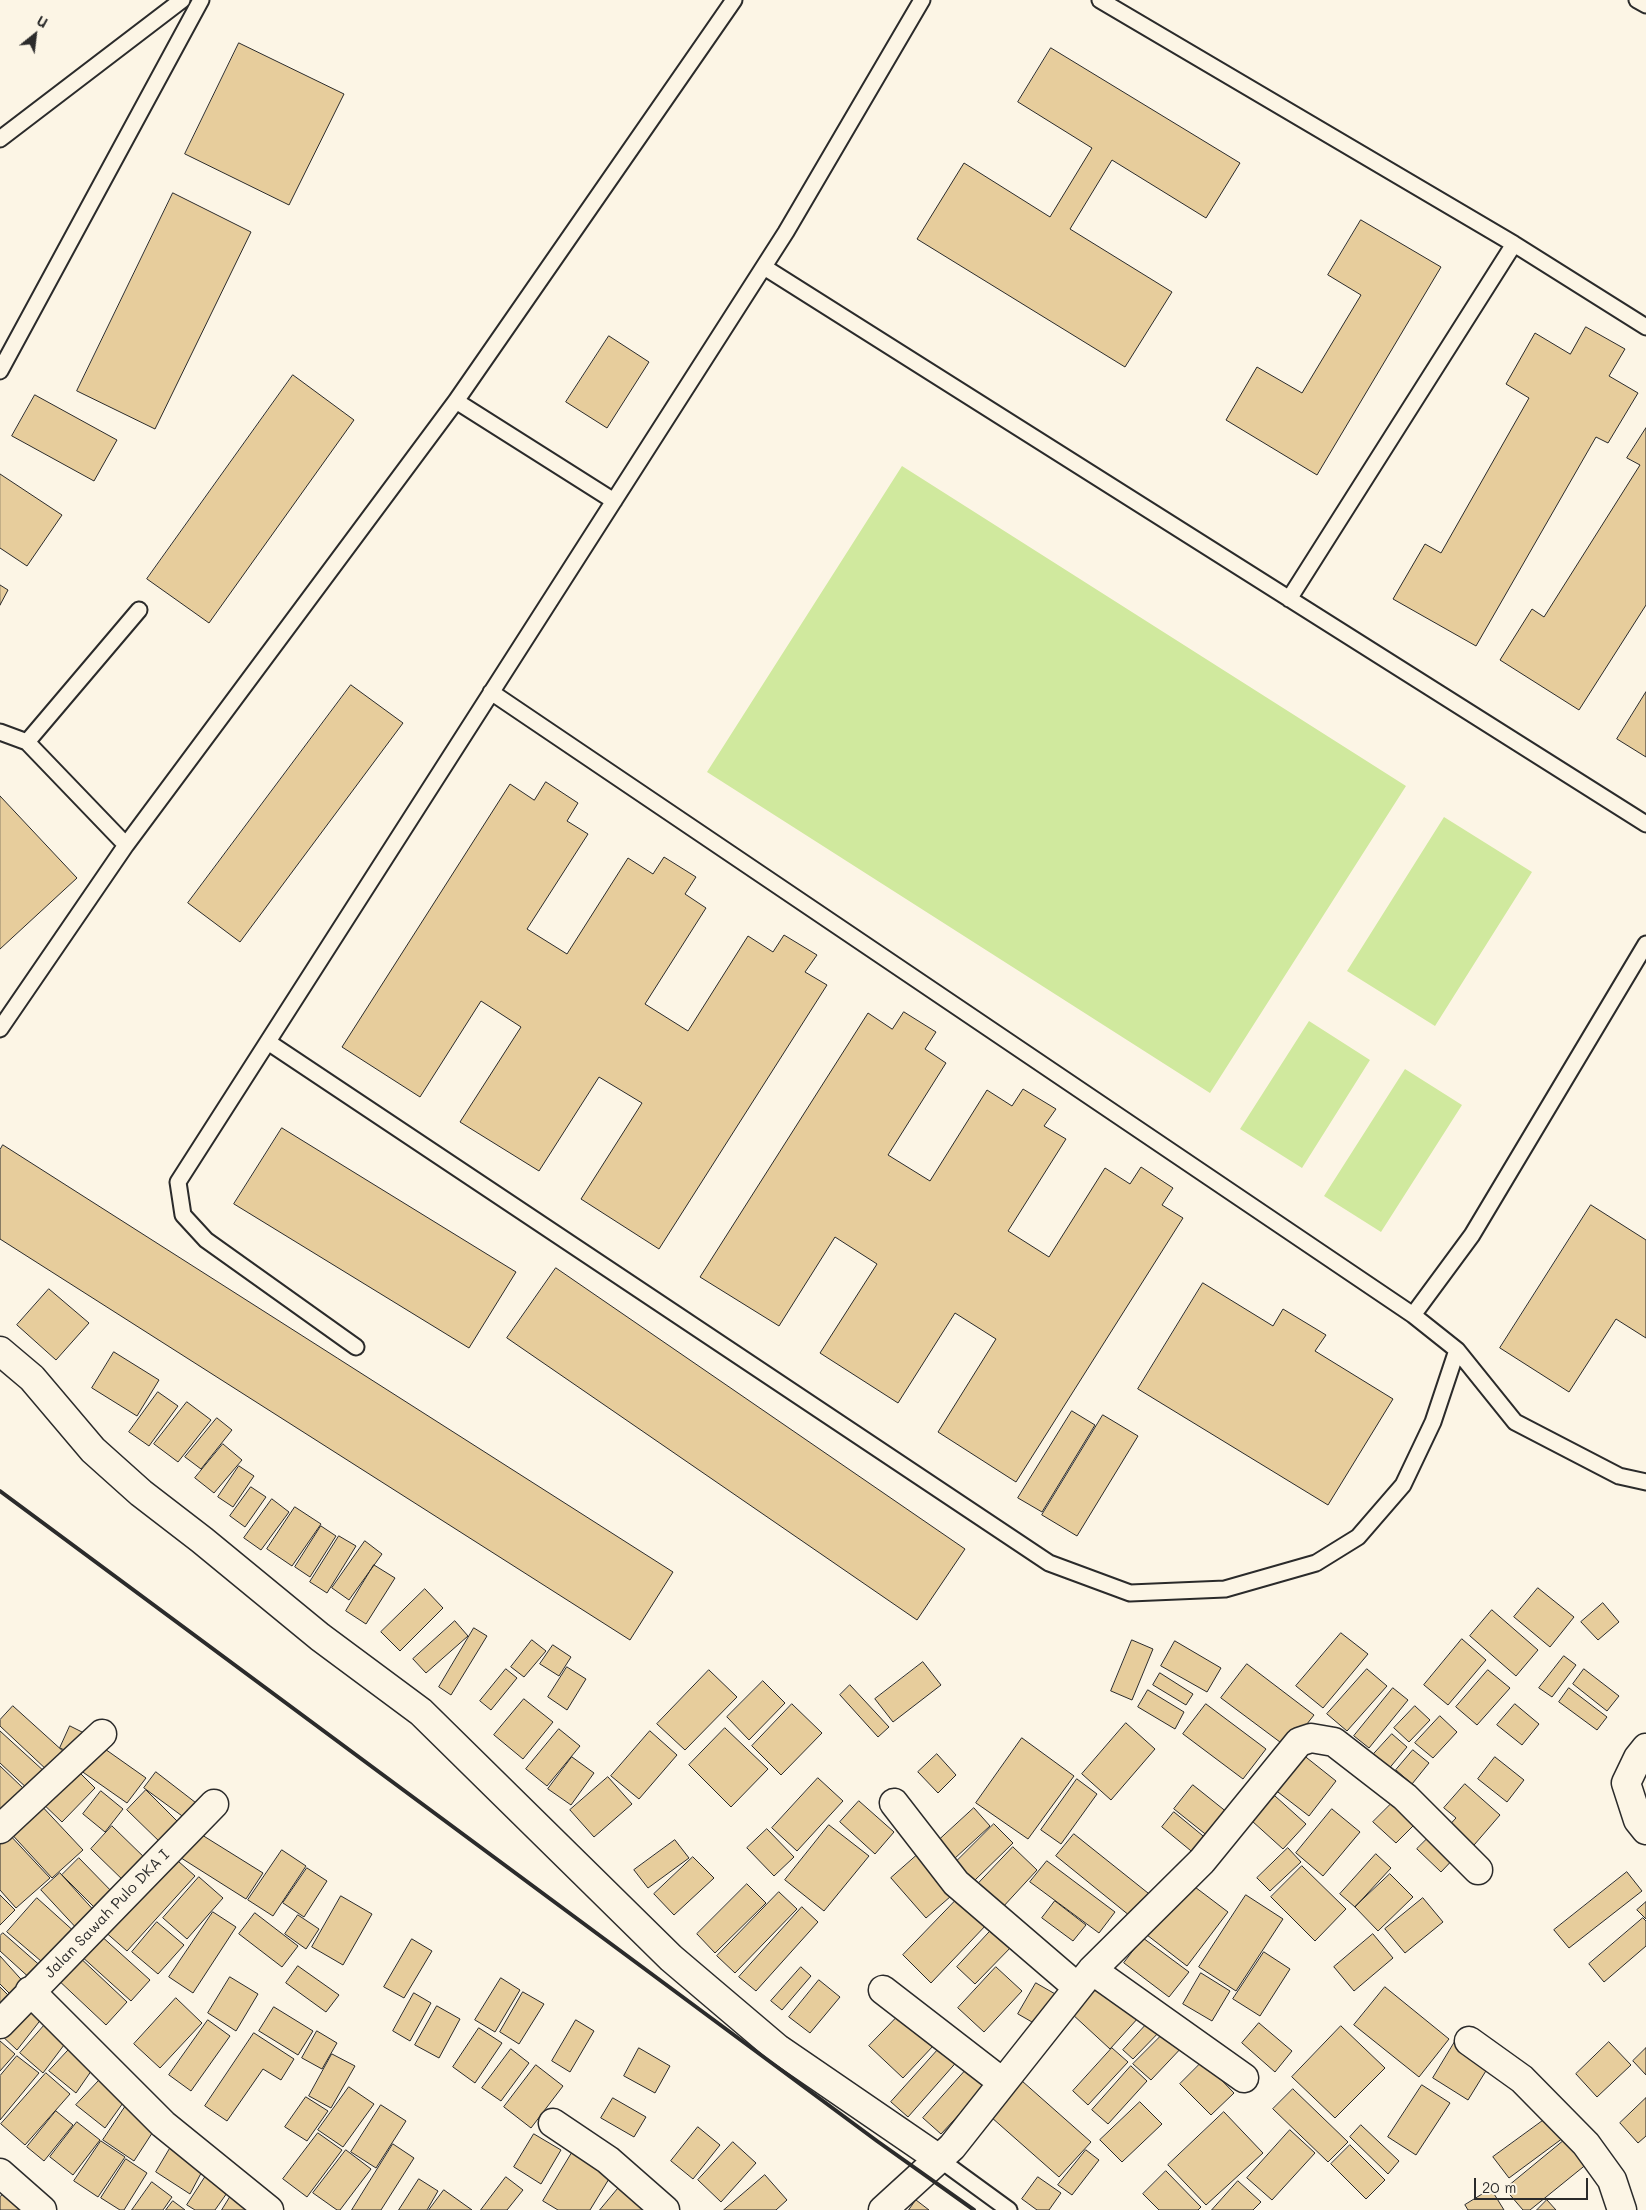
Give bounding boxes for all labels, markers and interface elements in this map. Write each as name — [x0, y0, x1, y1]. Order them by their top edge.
north arrow — [10, 10, 60, 60]
text: U — [34, 11, 51, 32]
street label: Jalan Sawah Pulo DKA I — [41, 1846, 173, 1982]
scale bar — [1476, 2168, 1590, 2200]
text: 20 m — [1482, 2177, 1516, 2197]

